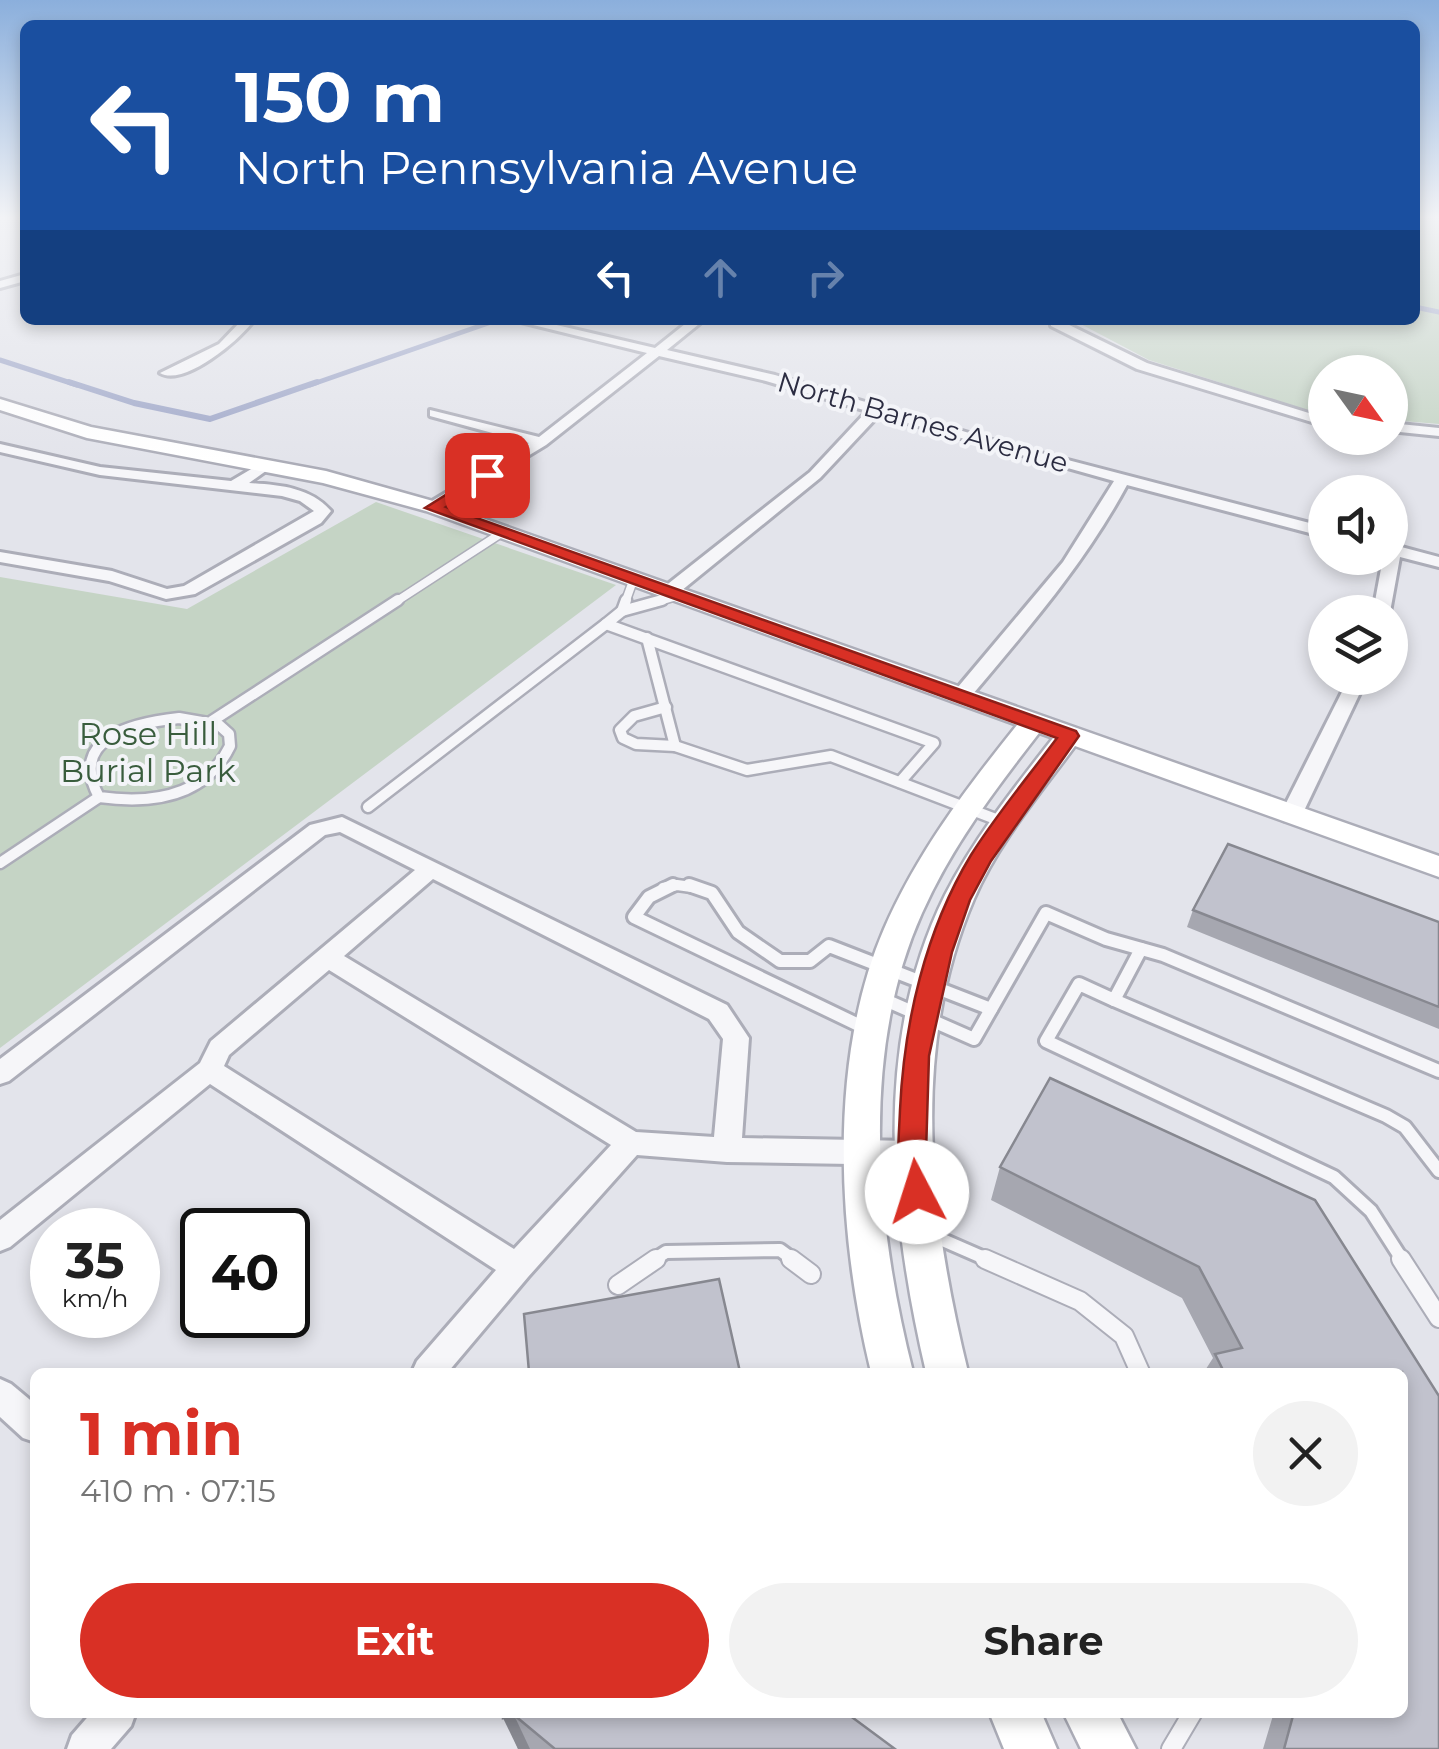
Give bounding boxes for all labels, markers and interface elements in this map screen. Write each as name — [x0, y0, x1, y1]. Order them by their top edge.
text: 150 m — [235, 54, 445, 140]
icon: left — [70, 60, 200, 190]
text: North Pennsylvania Avenue — [235, 140, 858, 195]
icon: left — [588, 250, 643, 305]
icon: ahead — [693, 250, 748, 305]
icon: right — [798, 250, 853, 305]
north arrow — [1308, 355, 1408, 455]
map controls — [1308, 355, 1408, 695]
street label: North Barnes Avenue — [774, 364, 1072, 480]
pin — [445, 433, 530, 518]
icon: arrive — [460, 448, 515, 503]
button: sound — [1308, 475, 1408, 575]
button: layers — [1308, 595, 1408, 695]
park label: Rose Hill Burial Park — [60, 714, 236, 790]
position arrow — [865, 1140, 969, 1244]
speed limit sign: 40 — [180, 1208, 310, 1338]
text: 35 — [66, 1230, 124, 1291]
text: km/h — [62, 1283, 128, 1313]
text: 1 min — [80, 1397, 243, 1470]
button: close — [1253, 1401, 1358, 1506]
text: 410 m · 07:15 — [80, 1471, 276, 1510]
button: Exit — [80, 1583, 709, 1698]
button: Share — [729, 1583, 1358, 1698]

